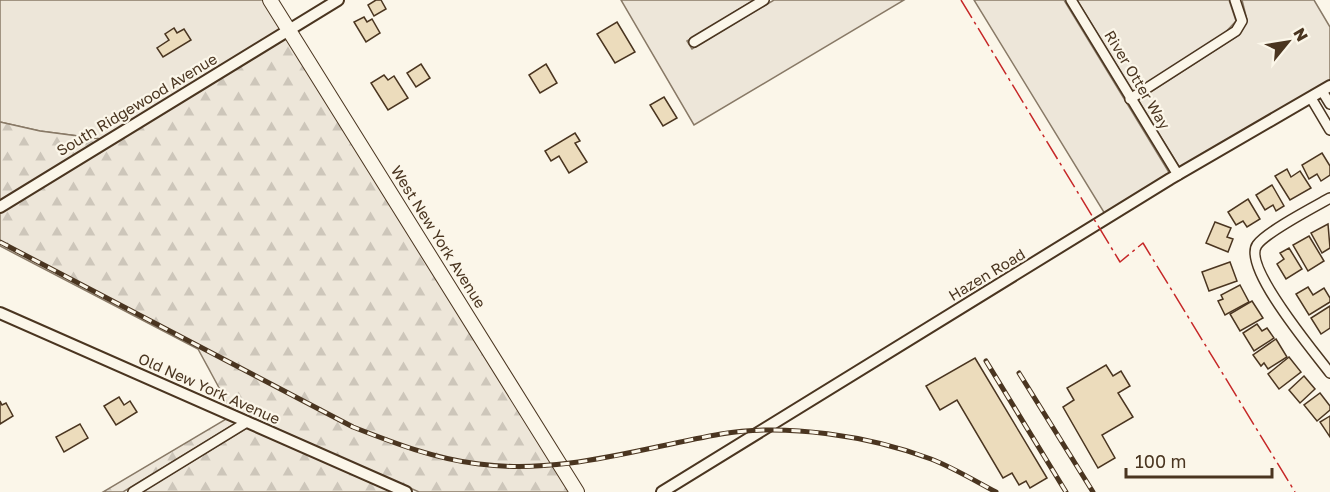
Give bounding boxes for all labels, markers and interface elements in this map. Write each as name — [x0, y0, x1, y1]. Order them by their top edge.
north arrow — [1258, 12, 1318, 72]
text: N — [1289, 24, 1313, 45]
street label: River Otter Way — [1101, 27, 1175, 133]
street label: South Ridgewood Avenue — [53, 49, 220, 159]
street label: West New York Avenue — [388, 162, 490, 311]
street label: Hazen Road — [945, 244, 1028, 304]
street label: Old New York Avenue — [136, 349, 283, 428]
scale bar — [1126, 441, 1272, 479]
text: 100 m — [1135, 450, 1186, 472]

